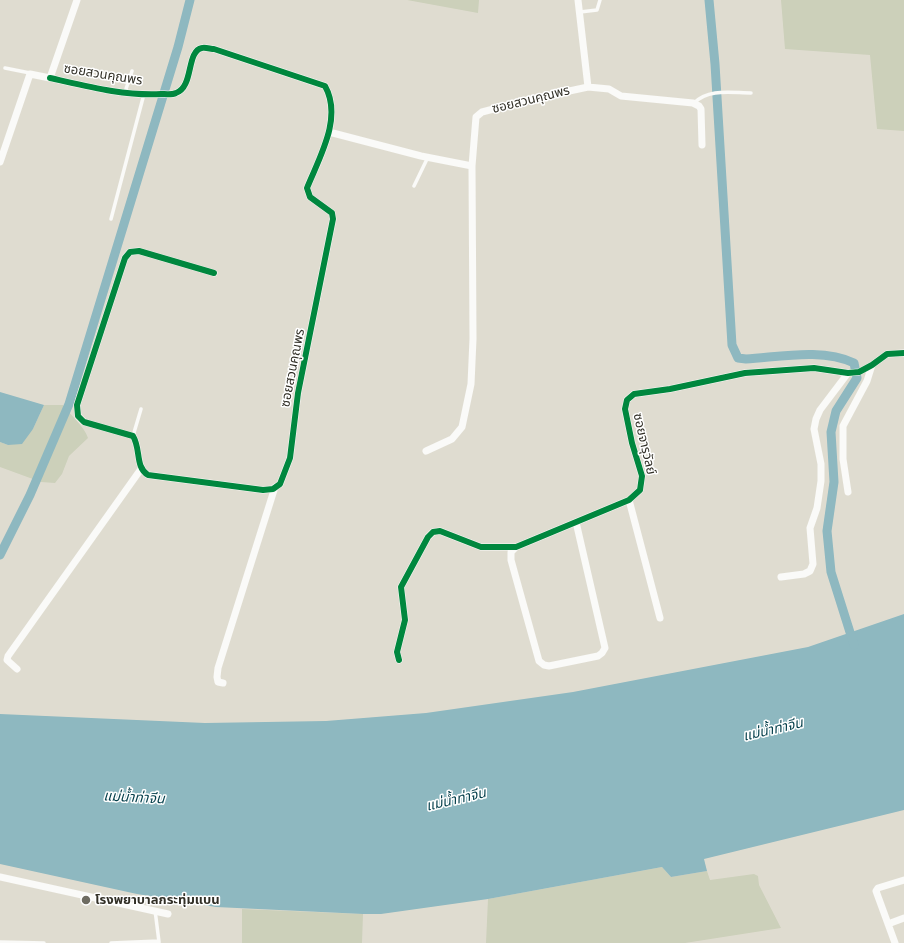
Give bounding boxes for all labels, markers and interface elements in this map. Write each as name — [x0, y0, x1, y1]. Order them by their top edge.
street label: ซอยสวนคุณพร — [63, 61, 143, 89]
street label: ซอยสวนคุณพร — [491, 83, 571, 117]
street label: ซอยสวนคุณพร — [278, 328, 308, 408]
street label: ซอยจารุวัลย์ — [629, 412, 659, 476]
water label: แม่น้ำท่าจีน — [741, 715, 805, 745]
water label: แม่น้ำท่าจีน — [424, 785, 488, 815]
water label: แม่น้ำท่าจีน — [103, 788, 165, 808]
place label: โรงพยาบาลกระทุ่มแบน — [95, 892, 220, 908]
marker: โรงพยาบาลกระทุ่มแบน — [80, 894, 92, 906]

